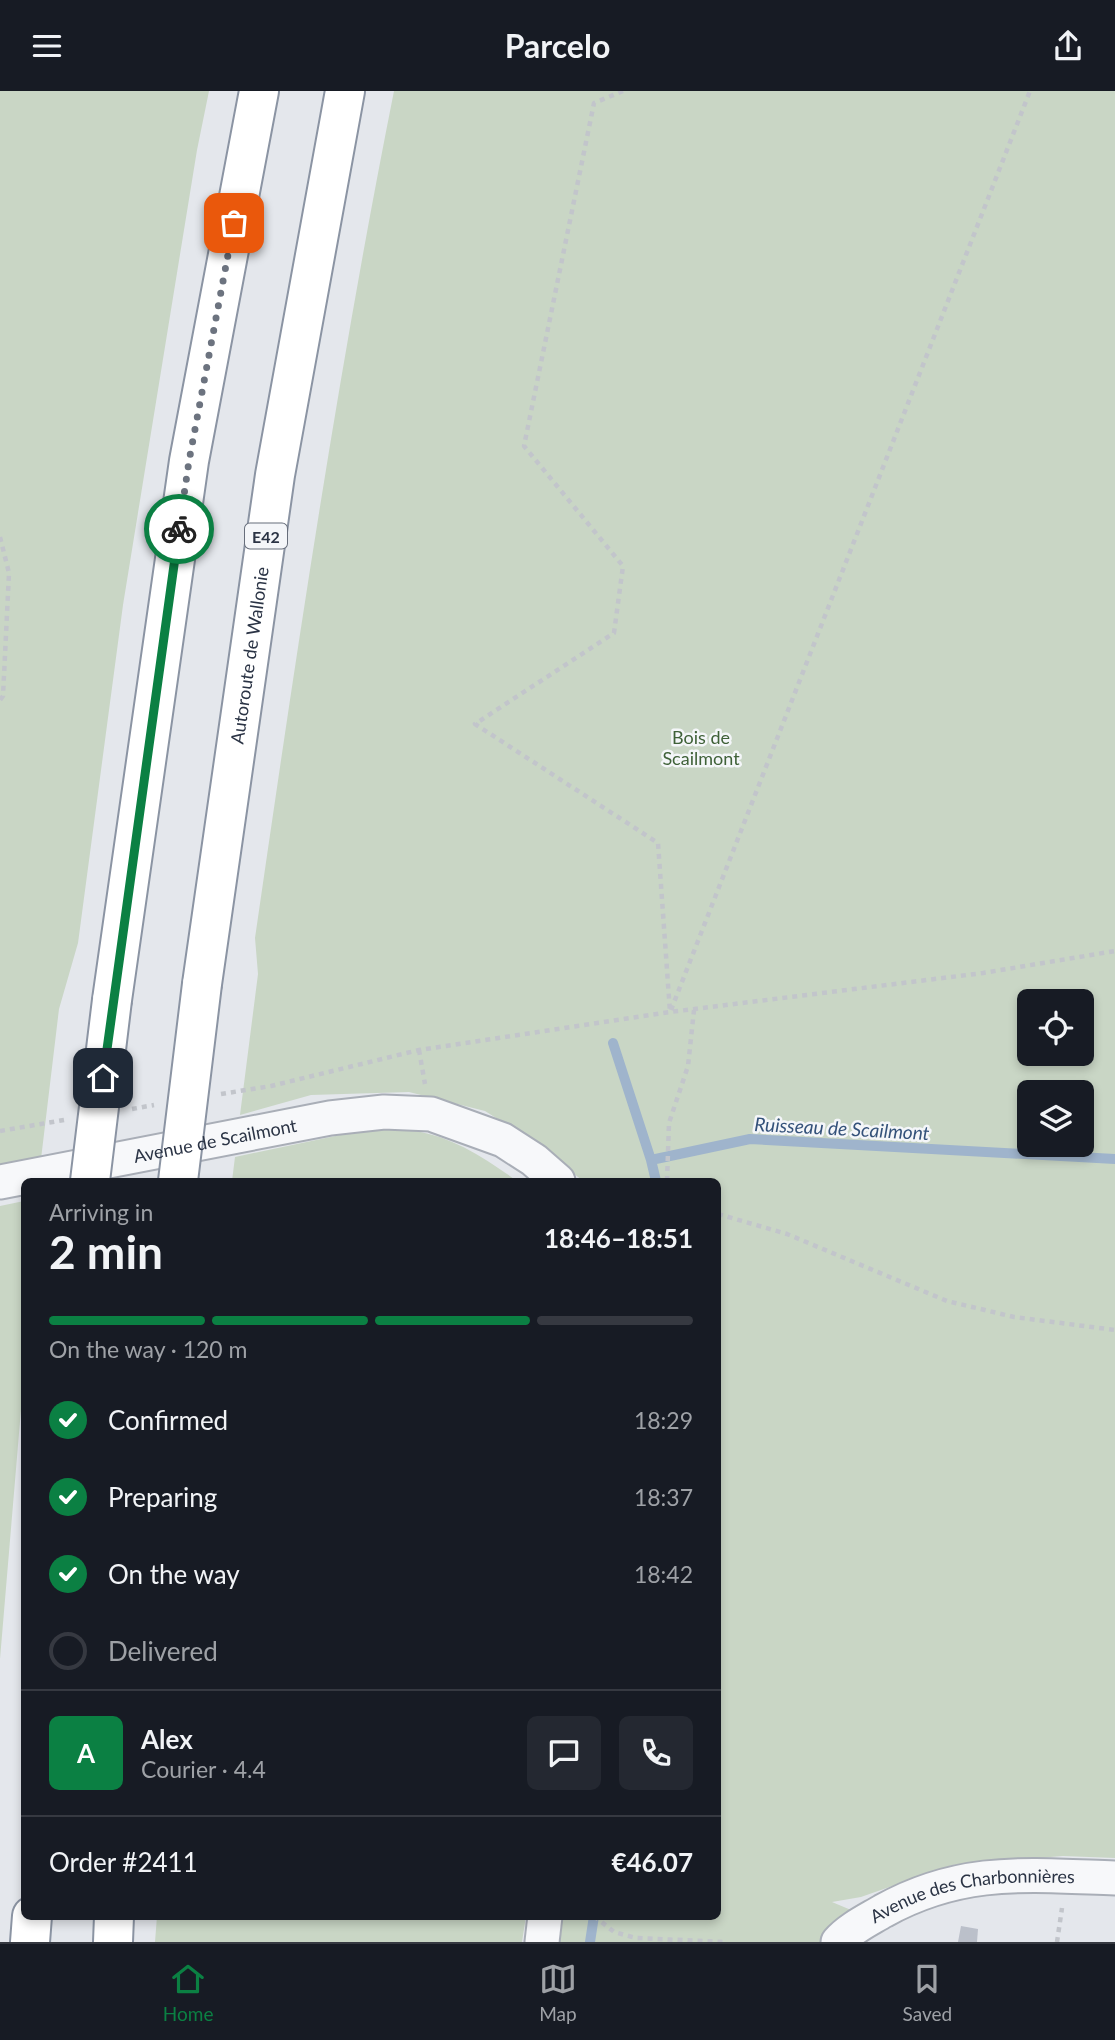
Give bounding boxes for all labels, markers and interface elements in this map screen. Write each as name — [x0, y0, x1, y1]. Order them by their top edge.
text: Parcelo — [505, 26, 610, 65]
icon: menu — [28, 27, 66, 65]
icon: share — [1049, 27, 1087, 65]
pin — [204, 193, 264, 253]
icon: bag — [215, 204, 253, 242]
courier — [144, 494, 214, 564]
icon: bike — [160, 510, 198, 548]
road number: E42 — [245, 523, 287, 549]
street label: Autoroute de Wallonie — [226, 565, 273, 745]
park label: Bois de Scailmont — [662, 726, 740, 769]
map controls — [1017, 989, 1094, 1157]
button: locate — [1017, 989, 1094, 1066]
pin — [73, 1048, 133, 1108]
icon: home — [84, 1059, 122, 1097]
button: layers — [1017, 1080, 1094, 1157]
water label: Ruisseau de Scailmont — [754, 1112, 930, 1144]
street label: Avenue de Scailmont — [132, 1114, 299, 1167]
text: Arriving in — [49, 1198, 153, 1226]
text: 18:46–18:51 — [544, 1222, 693, 1254]
text: 2 min — [49, 1224, 163, 1279]
text: On the way · 120 m — [49, 1335, 248, 1363]
icon: check — [49, 1401, 87, 1439]
text: Confirmed — [108, 1404, 228, 1436]
text: 18:29 — [634, 1406, 693, 1434]
icon: check — [49, 1478, 87, 1516]
text: Preparing — [108, 1481, 217, 1513]
text: 18:37 — [634, 1483, 693, 1511]
icon: check — [49, 1555, 87, 1593]
text: On the way — [108, 1558, 240, 1590]
text: 18:42 — [634, 1560, 693, 1588]
text: Delivered — [108, 1635, 218, 1667]
button: chat — [527, 1716, 601, 1790]
button: phone — [619, 1716, 693, 1790]
text: Alex — [141, 1723, 193, 1755]
text: A — [77, 1737, 95, 1769]
text: Courier · 4.4 — [141, 1755, 266, 1783]
text: Order #2411 — [49, 1846, 198, 1878]
text: €46.07 — [611, 1846, 693, 1878]
street label: Avenue des Charbonnières — [866, 1864, 1075, 1927]
tab: Home — [163, 1960, 213, 2025]
tab: Map — [539, 1960, 577, 2025]
tab: Saved — [903, 1960, 952, 2025]

